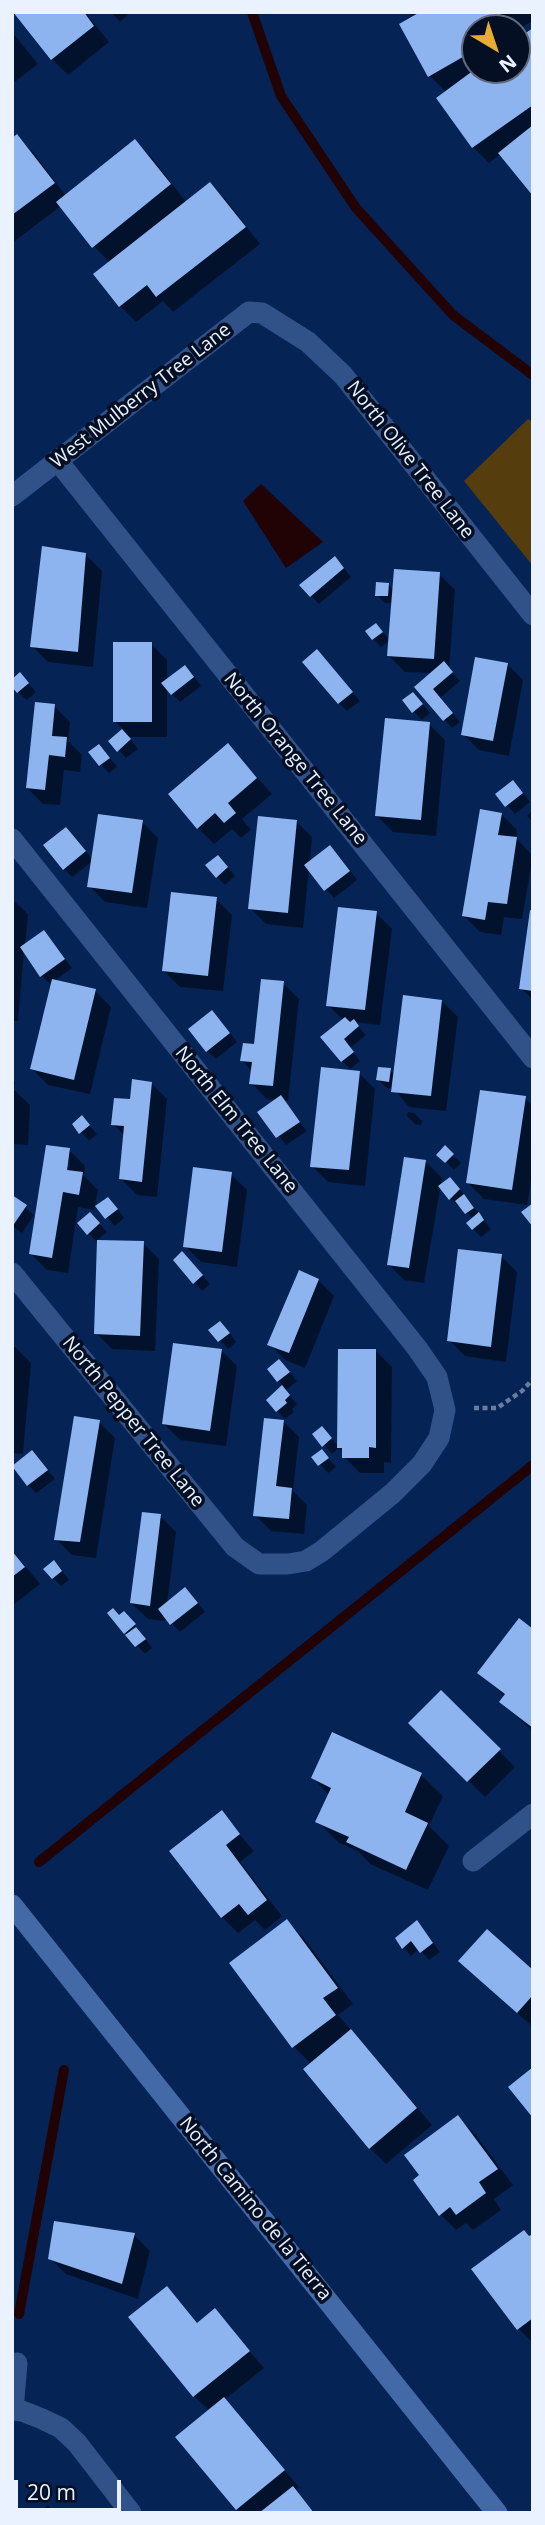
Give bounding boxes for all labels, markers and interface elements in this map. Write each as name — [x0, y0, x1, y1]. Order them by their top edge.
north arrow — [461, 14, 531, 84]
text: N — [494, 49, 522, 79]
street label: West Mulberry Tree Lane — [46, 319, 236, 473]
street label: North Olive Tree Lane — [341, 377, 479, 543]
street label: North Orange Tree Lane — [219, 668, 371, 850]
street label: North Elm Tree Lane — [170, 1042, 302, 1198]
street label: North Pepper Tree Lane — [57, 1332, 209, 1512]
street label: North Camino de la Tierra — [174, 2113, 336, 2305]
scale bar — [18, 2466, 124, 2510]
text: 20 m — [27, 2478, 76, 2506]

